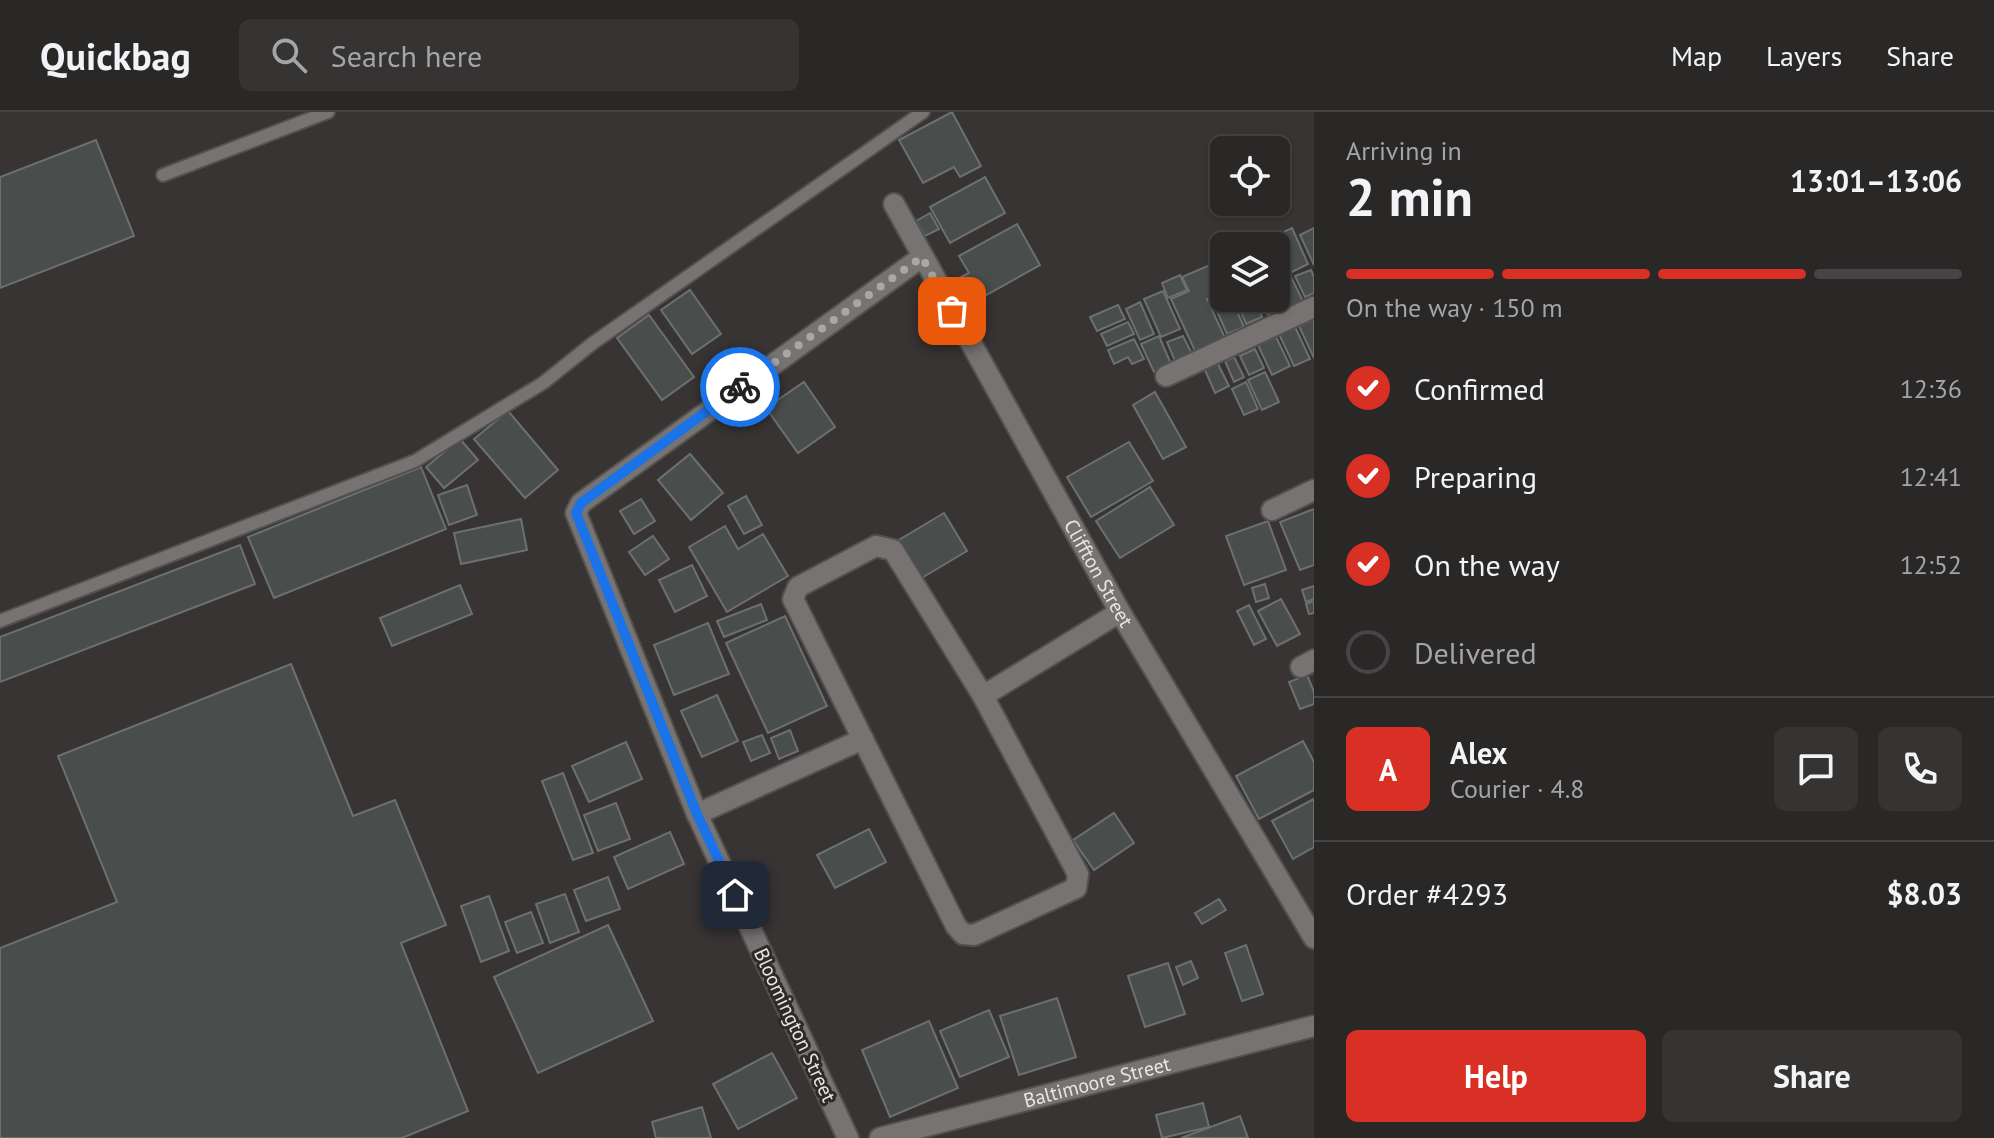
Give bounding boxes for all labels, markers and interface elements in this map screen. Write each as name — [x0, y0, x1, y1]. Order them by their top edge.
search box — [239, 19, 799, 91]
text: Quickbag — [40, 31, 191, 80]
icon: search — [267, 33, 311, 77]
text: Search here — [331, 36, 482, 75]
text: Map — [1671, 37, 1722, 74]
text: Layers — [1766, 37, 1842, 74]
text: Share — [1886, 37, 1954, 74]
text: Arriving in — [1346, 134, 1462, 167]
map controls — [1210, 136, 1290, 312]
button: locate — [1210, 136, 1290, 216]
text: 13:01–13:06 — [1790, 161, 1962, 200]
text: 2 min — [1346, 163, 1473, 230]
button: layers — [1210, 232, 1290, 312]
pin — [918, 277, 986, 345]
icon: bag — [930, 289, 974, 333]
text: On the way · 150 m — [1346, 291, 1563, 324]
courier — [700, 347, 780, 427]
icon: bike — [718, 365, 762, 409]
icon: check — [1346, 366, 1390, 410]
text: Confirmed — [1414, 369, 1545, 408]
text: 12:36 — [1900, 372, 1962, 405]
icon: check — [1346, 454, 1390, 498]
text: Preparing — [1414, 457, 1537, 496]
text: 12:41 — [1900, 460, 1962, 493]
street label: Cliffton Street — [1058, 514, 1139, 632]
icon: check — [1346, 542, 1390, 586]
text: On the way — [1414, 545, 1560, 584]
text: 12:52 — [1900, 548, 1962, 581]
text: Delivered — [1414, 633, 1537, 672]
button: chat — [1774, 727, 1858, 811]
button: phone — [1878, 727, 1962, 811]
text: Alex — [1450, 733, 1507, 772]
text: A — [1379, 750, 1397, 789]
text: Courier · 4.8 — [1450, 772, 1584, 805]
pin — [701, 861, 769, 929]
icon: home — [713, 873, 757, 917]
text: Order #4293 — [1346, 874, 1508, 913]
text: $8.03 — [1887, 874, 1962, 913]
street label: Bloomington Street — [748, 944, 842, 1106]
button: Help — [1346, 1030, 1646, 1122]
button: Share — [1662, 1030, 1962, 1122]
street label: Baltimoore Street — [1021, 1051, 1173, 1113]

